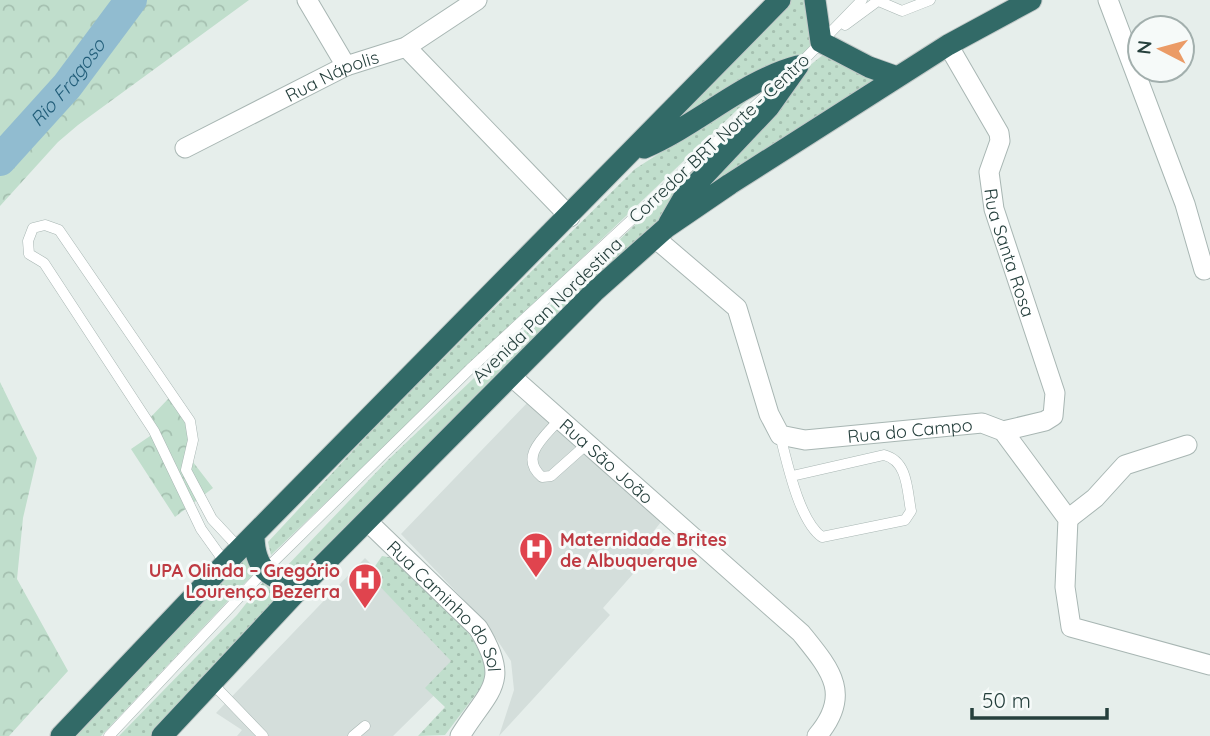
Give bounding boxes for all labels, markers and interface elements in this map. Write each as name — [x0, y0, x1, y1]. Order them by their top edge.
north arrow — [1126, 14, 1196, 84]
water label: Rio Fragoso — [25, 33, 111, 131]
text: N — [1131, 39, 1157, 55]
street label: Rua Nápolis — [281, 45, 381, 107]
street label: Corredor BRT Norte - Centro — [624, 48, 814, 228]
street label: Rua Santa Rosa — [980, 187, 1040, 320]
street label: Avenida Pan Nordestina — [467, 232, 627, 388]
street label: Rua do Campo — [846, 412, 973, 447]
street label: Rua São João — [555, 413, 659, 509]
place label: Maternidade Brites de Albuquerque — [560, 528, 727, 572]
hospital icon: Maternidade Brites de Albuquerque — [517, 530, 555, 579]
street label: Rua Caminho do Sol — [382, 535, 506, 672]
place label: UPA Olinda – Gregório Lourenço Bezerra — [149, 559, 340, 603]
hospital icon: UPA Olinda – Gregório Lourenço Bezerra — [346, 561, 384, 610]
scale bar — [972, 676, 1107, 720]
text: 50 m — [982, 687, 1031, 713]

